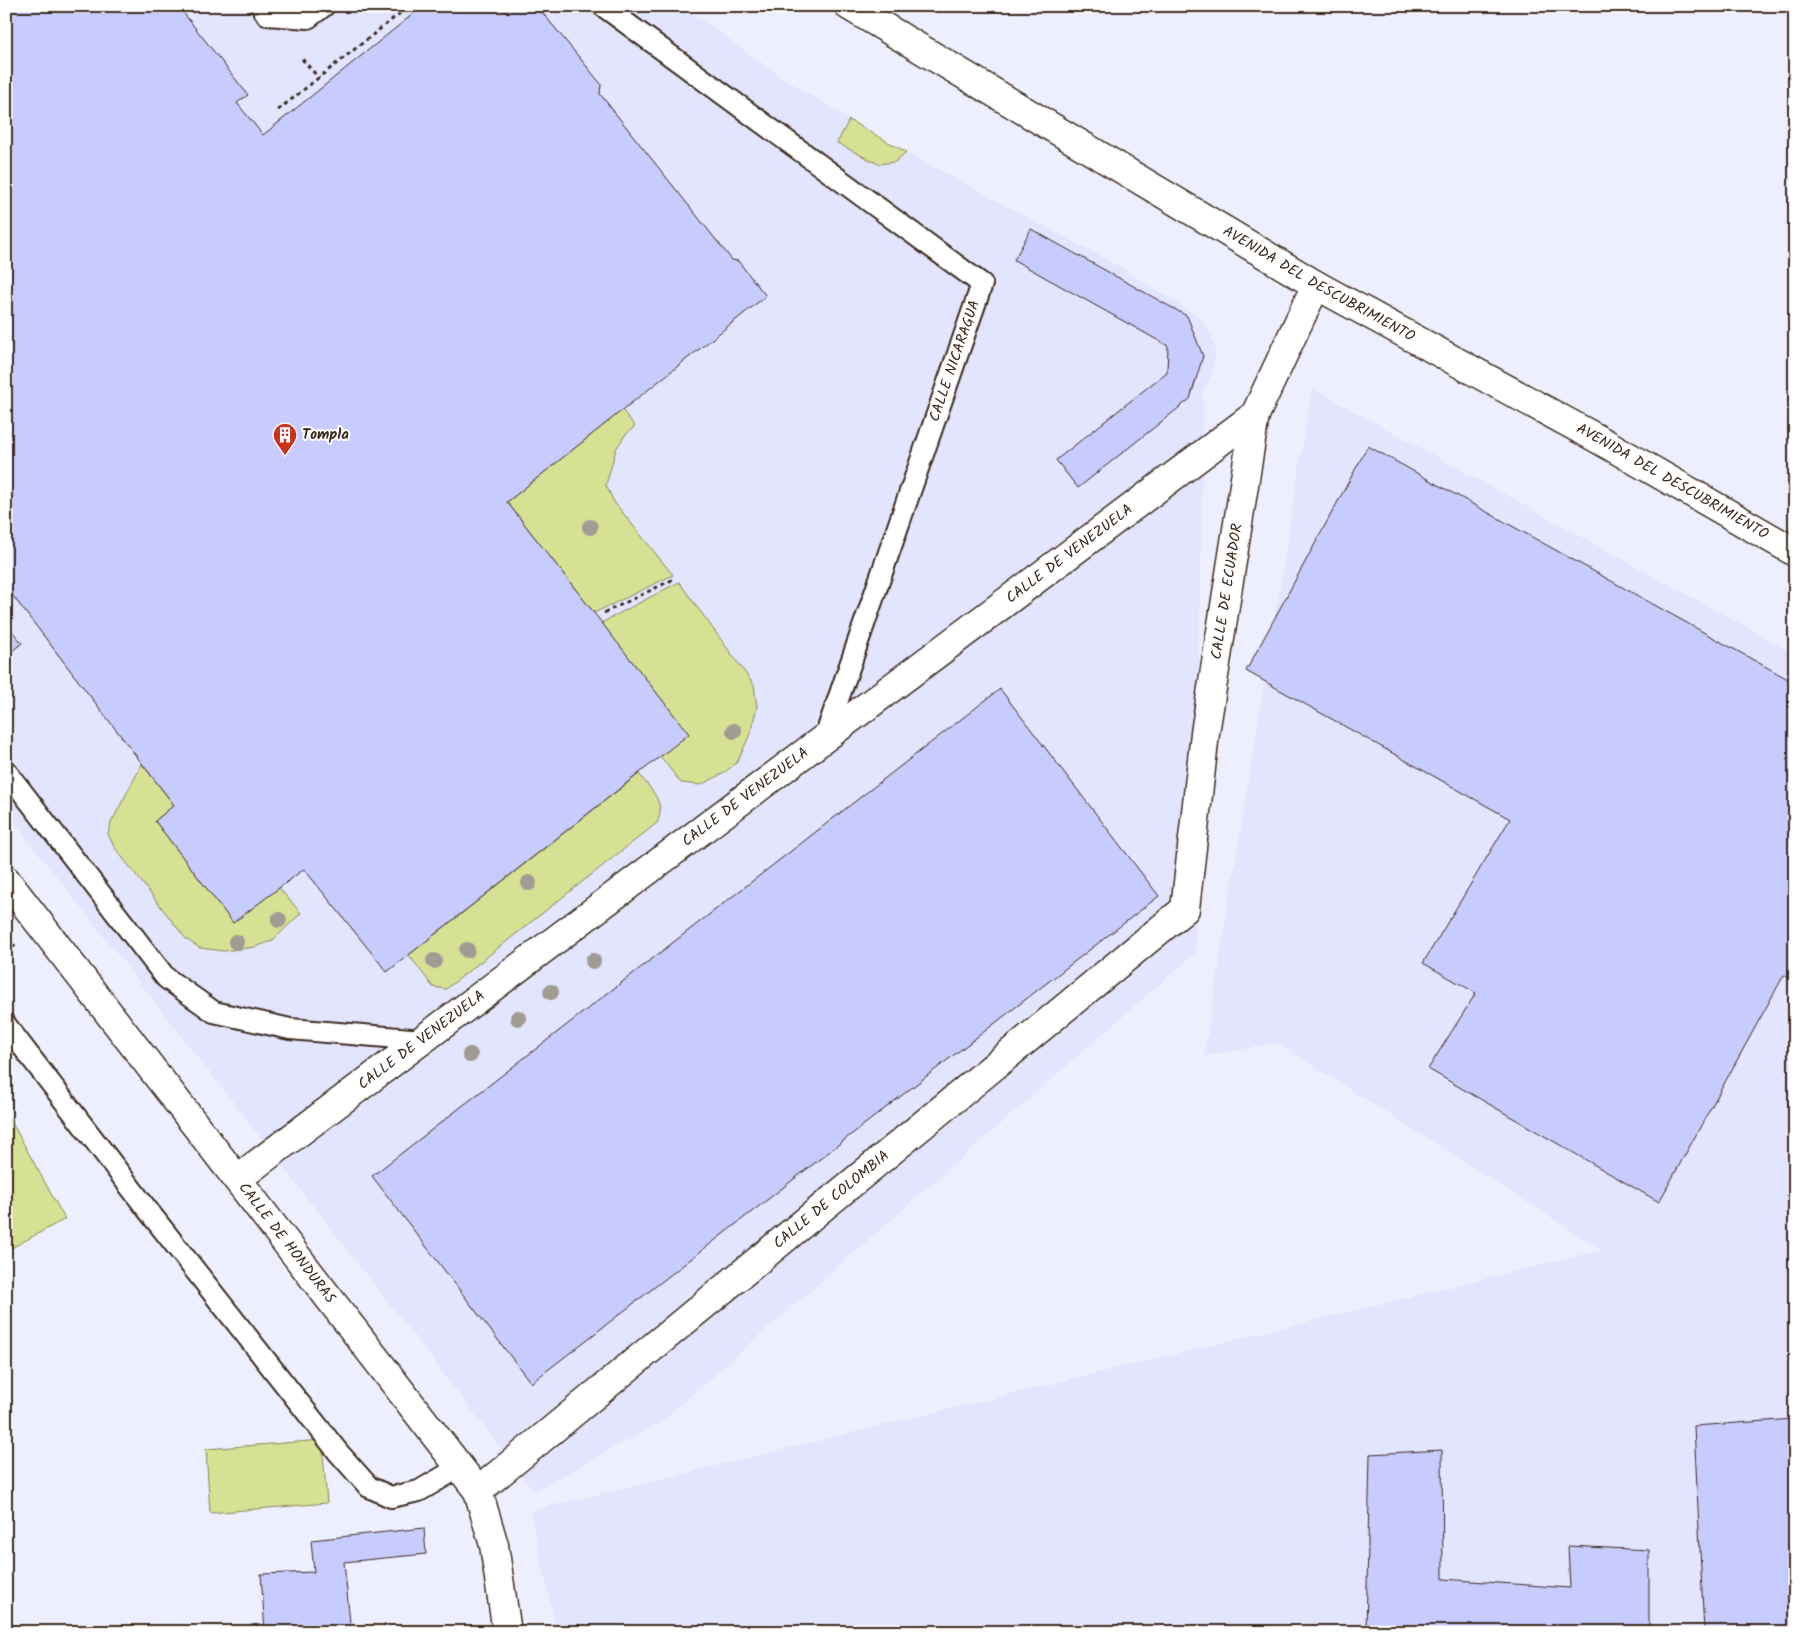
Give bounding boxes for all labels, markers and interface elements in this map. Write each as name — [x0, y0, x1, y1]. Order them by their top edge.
street label: AVENIDA DEL DESCUBRIMIENTO — [1218, 220, 1419, 349]
street label: CALLE NICARAGUA — [923, 297, 987, 425]
street label: AVENIDA DEL DESCUBRIMIENTO — [1572, 417, 1773, 546]
building icon: Tompla — [272, 422, 298, 456]
place label: Tompla — [302, 423, 349, 447]
street label: CALLE DE VENEZUELA — [1001, 498, 1138, 610]
street label: CALLE DE ECUADOR — [1205, 522, 1250, 661]
street label: CALLE DE VENEZUELA — [677, 741, 814, 853]
street label: CALLE DE VENEZUELA — [353, 985, 491, 1096]
street label: CALLE DE COLOMBIA — [768, 1145, 895, 1255]
street label: CALLE DE HONDURAS — [232, 1177, 341, 1309]

